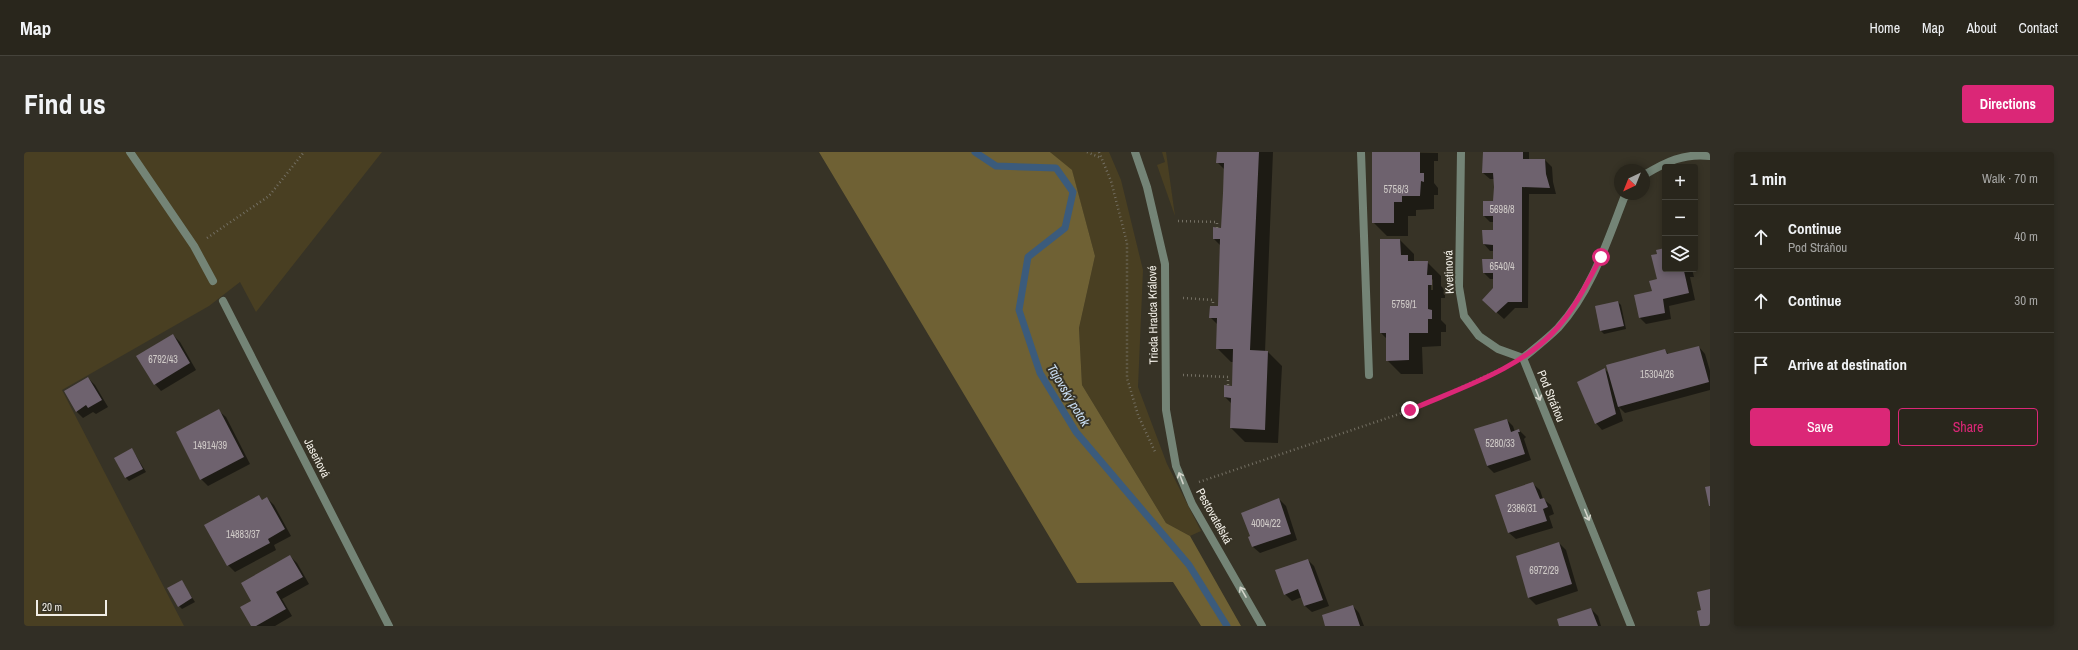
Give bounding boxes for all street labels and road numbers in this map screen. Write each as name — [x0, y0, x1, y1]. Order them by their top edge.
street label: Kvetinová — [1440, 249, 1458, 294]
street label: Trieda Hradca Králové — [1144, 266, 1162, 364]
street label: Pod Stráňou — [1533, 368, 1569, 424]
street label: Jaseňová — [300, 436, 334, 481]
street label: Pestovateľská — [1192, 485, 1236, 547]

